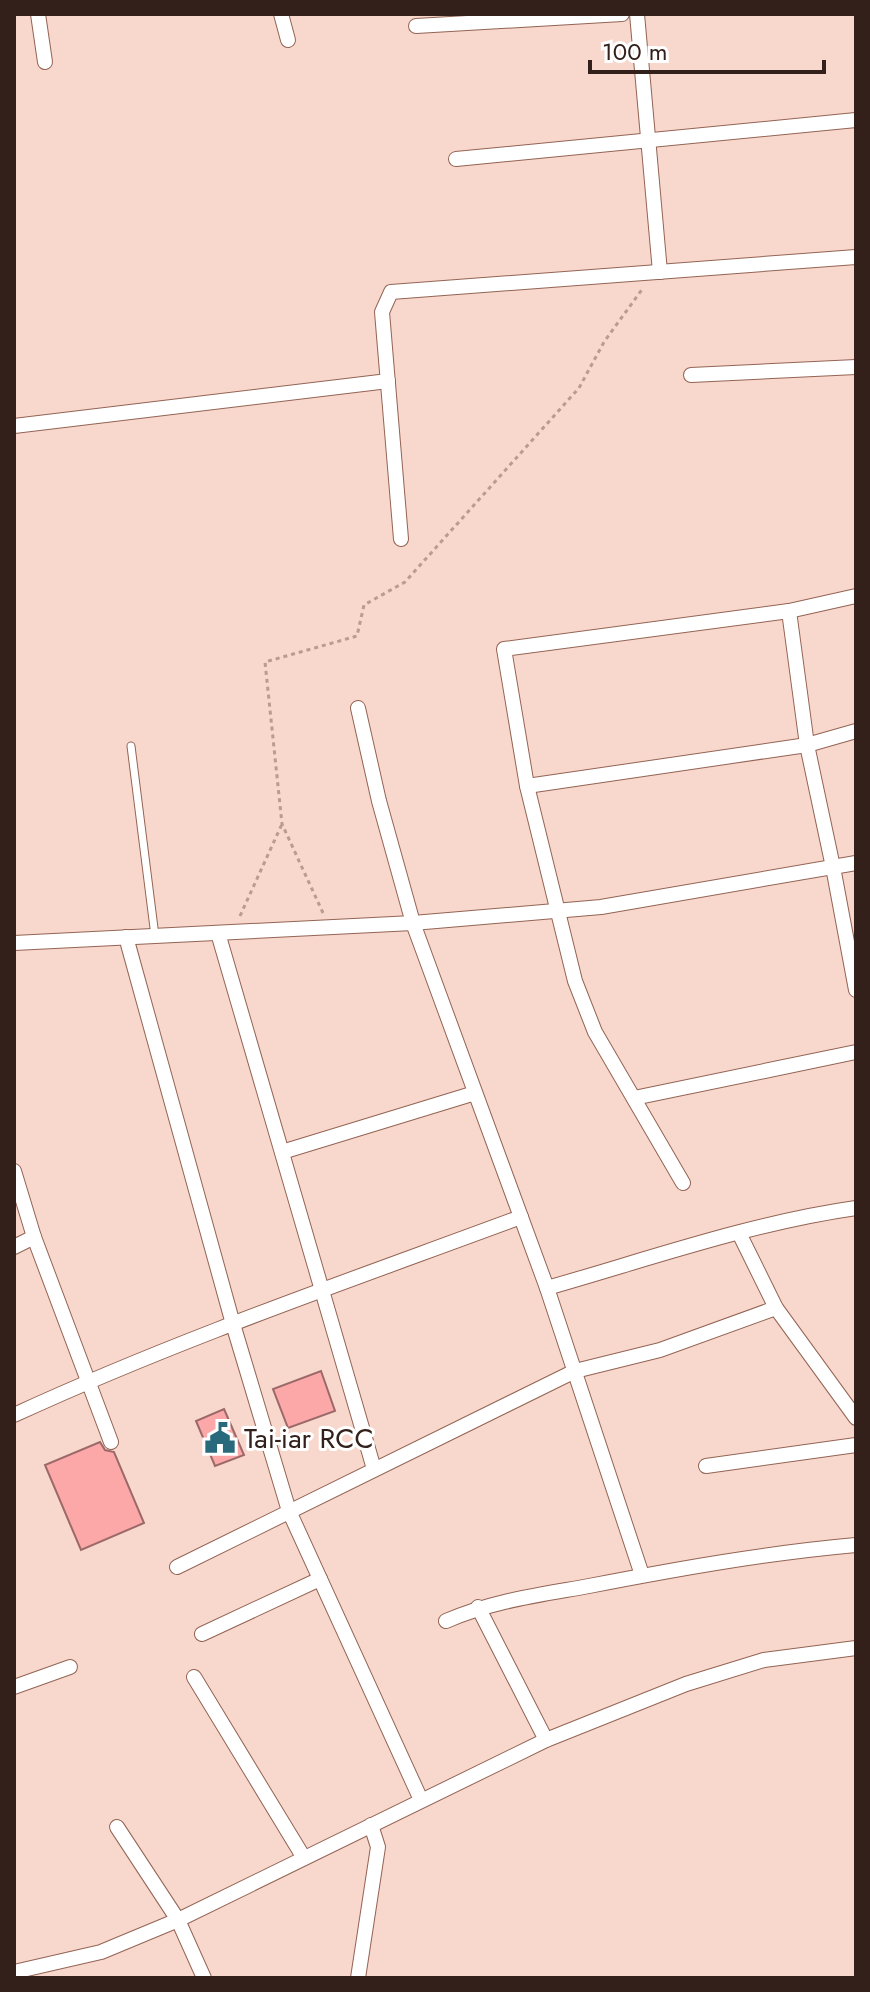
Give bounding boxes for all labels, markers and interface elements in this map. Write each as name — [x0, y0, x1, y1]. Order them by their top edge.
scale bar — [590, 24, 824, 74]
text: 100 m — [602, 34, 668, 69]
place label: Tai-iar RCC — [244, 1418, 374, 1459]
public building icon: Tai-iar RCC — [203, 1421, 237, 1455]

